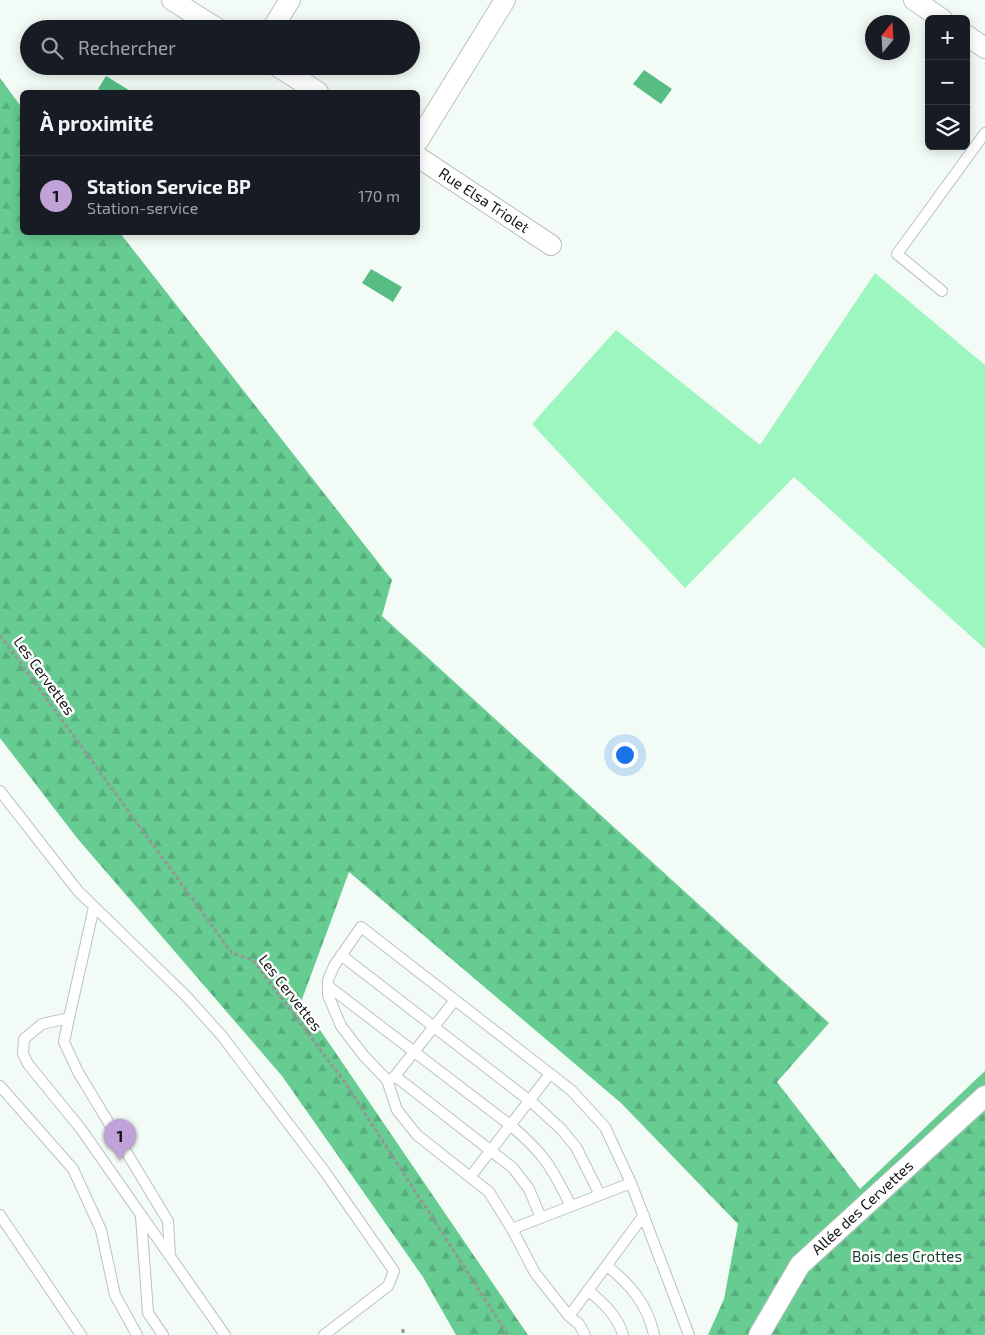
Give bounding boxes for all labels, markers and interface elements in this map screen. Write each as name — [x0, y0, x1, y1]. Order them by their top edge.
north arrow — [865, 15, 910, 60]
map controls — [925, 15, 970, 150]
button: + — [925, 15, 970, 60]
search box — [20, 20, 420, 75]
icon: search — [38, 34, 66, 62]
text: Rechercher — [78, 36, 176, 59]
button: − — [925, 60, 970, 105]
button: layers — [925, 105, 970, 150]
text: À proximité — [40, 110, 154, 135]
street label: Rue Elsa Triolet — [436, 163, 533, 236]
text: Station Service BP — [87, 175, 251, 198]
text: 1 — [53, 186, 59, 205]
text: 170 m — [358, 186, 400, 205]
text: Station-service — [87, 198, 198, 217]
street label: Les Cervettes — [10, 633, 79, 718]
your location — [612, 742, 638, 768]
street label: Les Cervettes — [255, 950, 326, 1034]
pin: 1 — [104, 1119, 136, 1160]
street label: Allée des Cervettes — [808, 1156, 916, 1258]
park label: Bois des Crottes — [852, 1247, 962, 1265]

